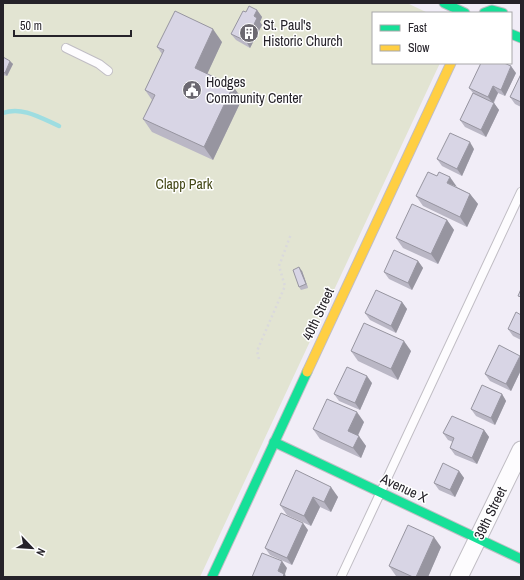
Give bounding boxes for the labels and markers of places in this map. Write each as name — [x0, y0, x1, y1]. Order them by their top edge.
place label: St. Paul's Historic Church — [263, 16, 343, 50]
building icon: St. Paul's Historic Church — [238, 22, 260, 44]
place label: Hodges Community Center — [206, 73, 303, 107]
public building icon: Hodges Community Center — [181, 79, 203, 101]

